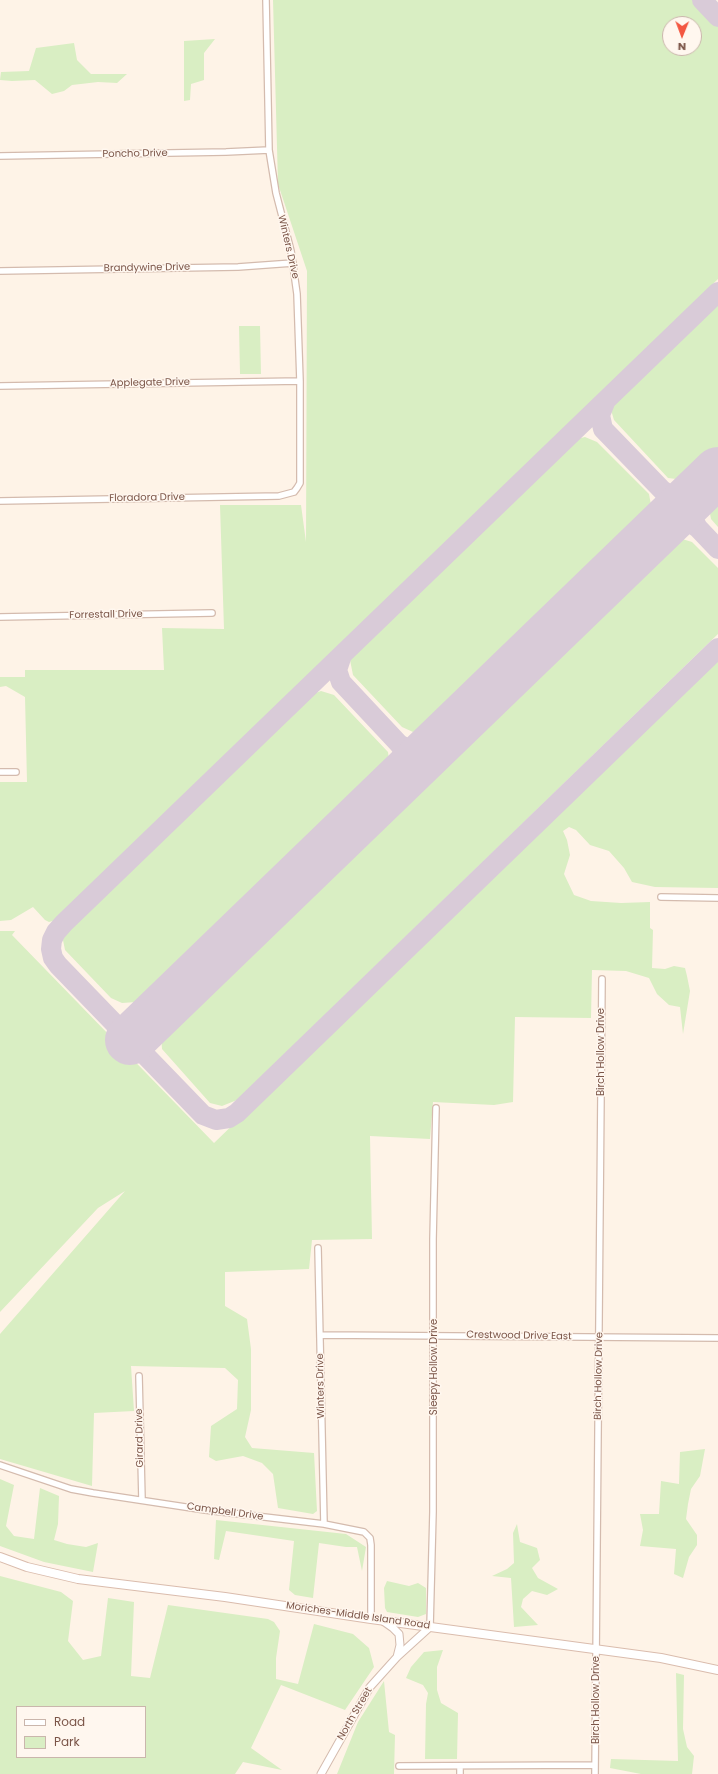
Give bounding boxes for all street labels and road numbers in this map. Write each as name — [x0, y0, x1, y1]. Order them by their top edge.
street label: Poncho Drive — [102, 147, 168, 161]
street label: Winters Drive — [275, 214, 301, 280]
street label: Brandywine Drive — [104, 261, 190, 275]
street label: Applegate Drive — [110, 376, 190, 390]
street label: Floradora Drive — [109, 491, 185, 505]
street label: Forrestall Drive — [69, 608, 143, 622]
street label: Birch Hollow Drive — [595, 1008, 607, 1096]
street label: Sleepy Hollow Drive — [428, 1319, 440, 1415]
street label: Crestwood Drive East — [466, 1329, 572, 1343]
street label: Birch Hollow Drive — [592, 1332, 606, 1420]
street label: Winters Drive — [314, 1353, 328, 1419]
street label: Girard Drive — [133, 1408, 147, 1468]
street label: Campbell Drive — [186, 1501, 264, 1523]
street label: Moriches-Middle Island Road — [285, 1600, 431, 1632]
street label: Birch Hollow Drive — [590, 1656, 602, 1744]
street label: North Street — [335, 1685, 375, 1743]

